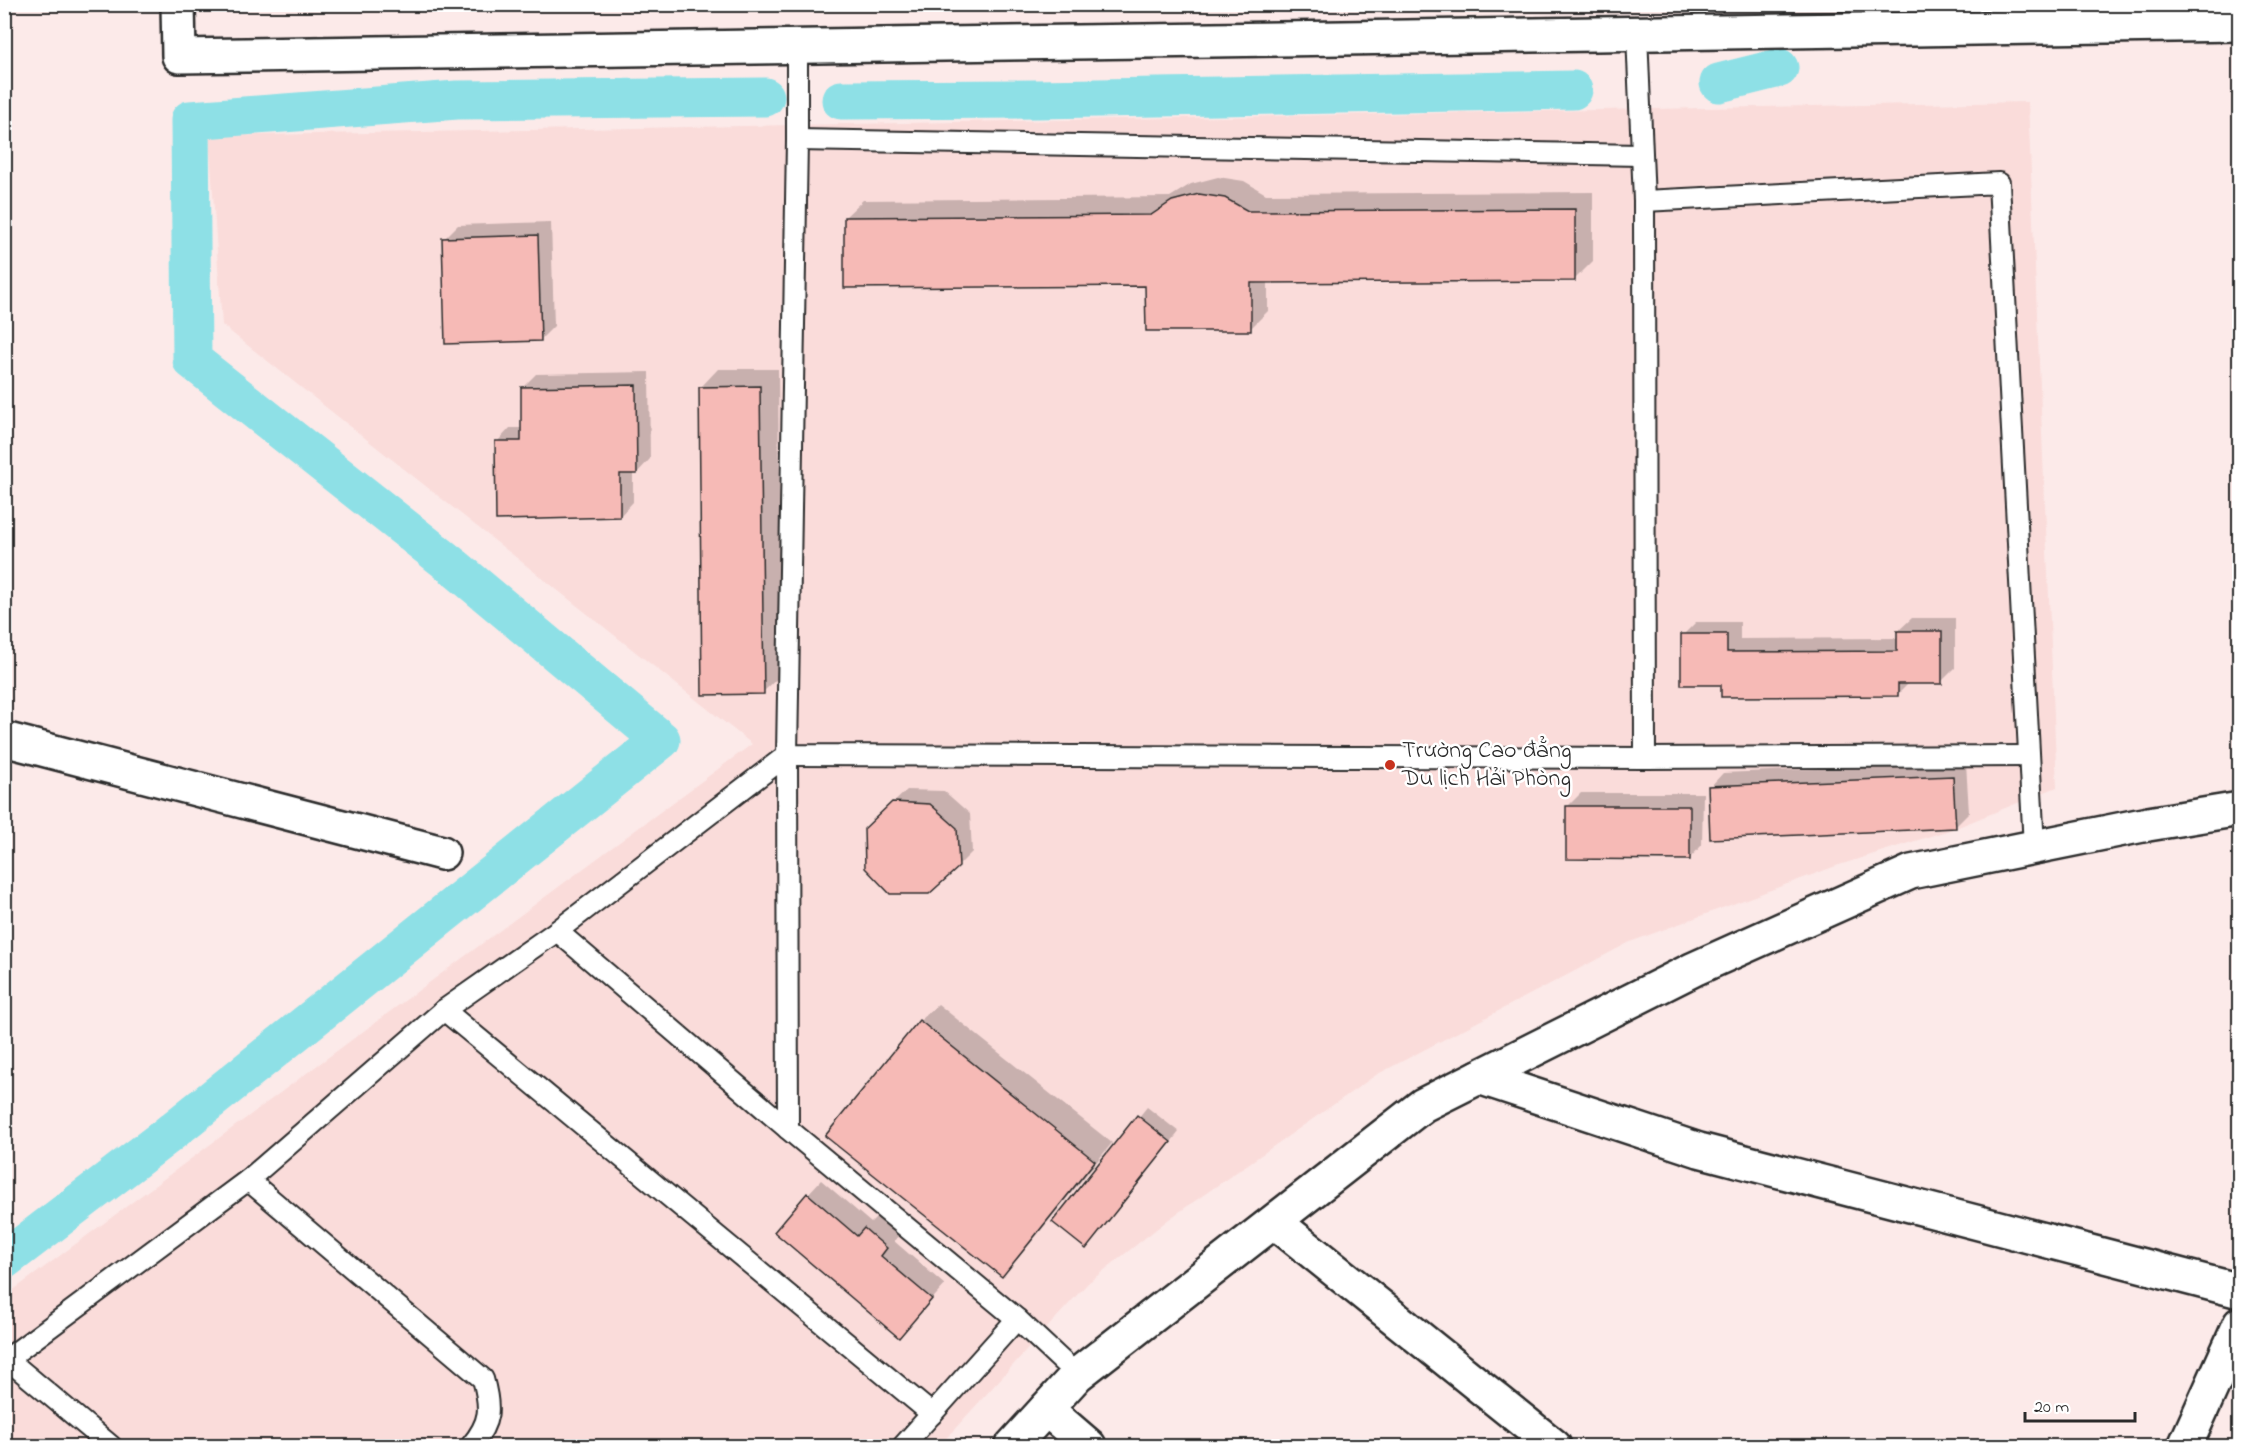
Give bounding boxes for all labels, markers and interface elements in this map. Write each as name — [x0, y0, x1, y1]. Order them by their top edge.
place label: Trường Cao đẳng Du lịch Hải Phòng — [1401, 734, 1572, 797]
marker: Trường Cao đẳng Du lịch Hải Phòng — [1383, 758, 1397, 772]
scale bar — [2025, 1385, 2134, 1423]
text: 20 m — [2034, 1395, 2069, 1421]

